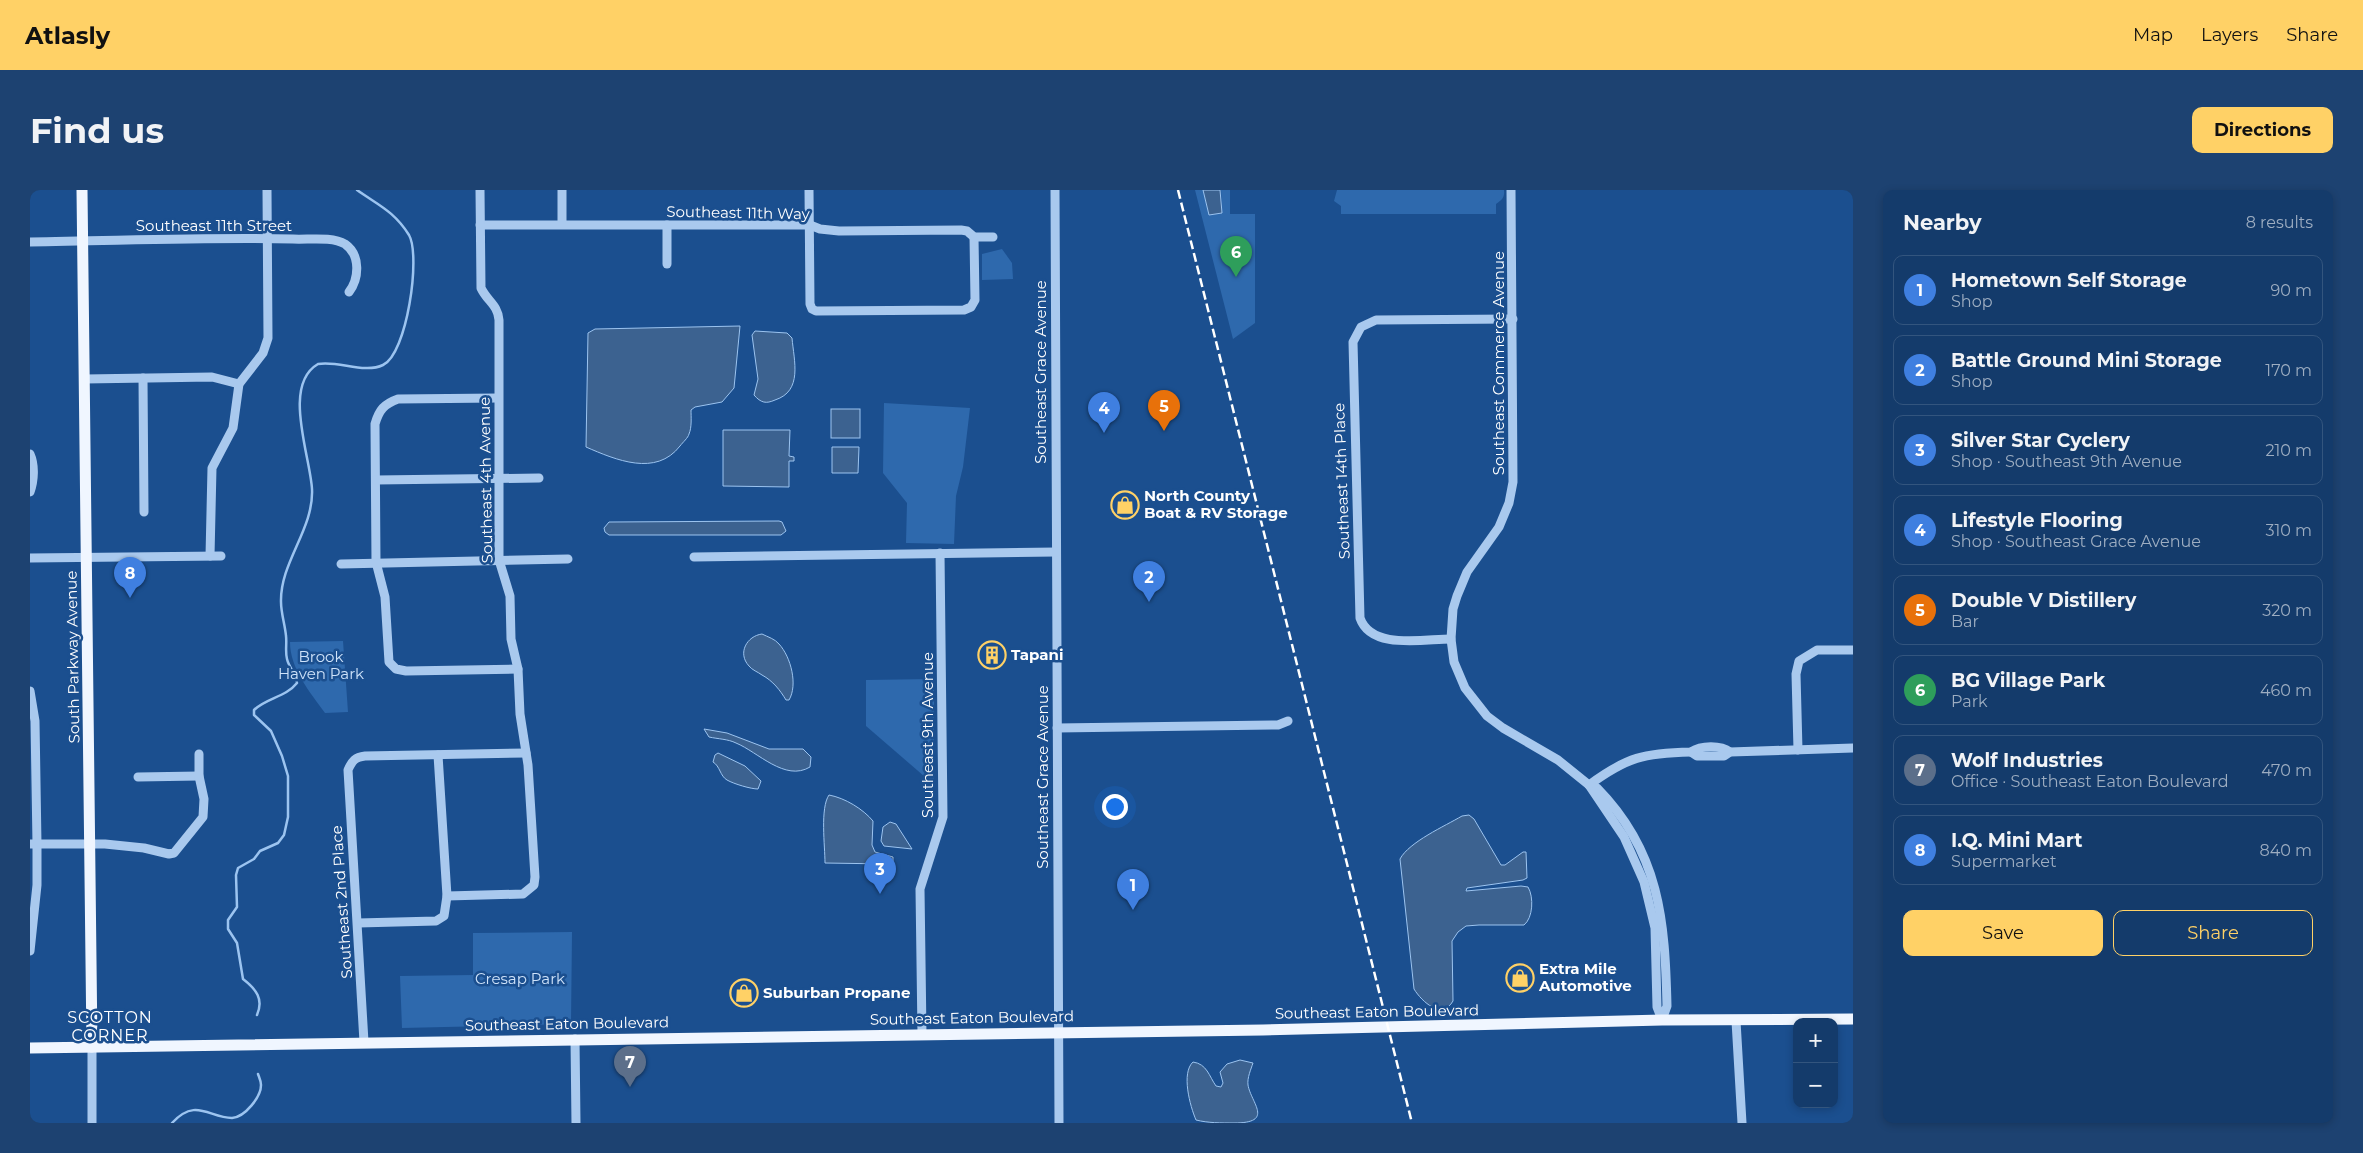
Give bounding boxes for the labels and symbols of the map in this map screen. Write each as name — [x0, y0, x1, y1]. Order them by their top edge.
street label: Southeast 11th Way — [666, 202, 811, 223]
street label: Southeast 11th Street — [136, 216, 292, 235]
pin: 6 — [1220, 236, 1252, 277]
street label: Southeast Commerce Avenue — [1489, 251, 1508, 475]
street label: Southeast Grace Avenue — [1031, 280, 1050, 464]
pin: 5 — [1148, 390, 1180, 431]
pin: 4 — [1088, 392, 1120, 433]
street label: Southeast 4th Avenue — [475, 397, 496, 563]
street label: Southeast 14th Place — [1329, 402, 1354, 560]
place label: North County Boat & RV Storage — [1144, 486, 1288, 522]
shop icon: North County Boat & RV Storage — [1110, 490, 1140, 520]
pin: 8 — [114, 557, 146, 598]
pin: 2 — [1133, 561, 1165, 602]
street label: South Parkway Avenue — [61, 570, 84, 744]
building icon: Tapani — [977, 640, 1007, 670]
place label: Tapani — [1011, 645, 1063, 664]
park label: Brook Haven Park — [278, 647, 364, 683]
street label: Southeast 9th Avenue — [918, 652, 937, 818]
street label: Southeast Grace Avenue — [1033, 685, 1052, 869]
your location — [1102, 794, 1128, 820]
street label: Southeast 2nd Place — [327, 825, 356, 979]
pin: 3 — [864, 853, 896, 894]
pin: 1 — [1117, 869, 1149, 910]
place label: Extra Mile Automotive — [1538, 959, 1632, 995]
shop icon: Extra Mile Automotive — [1505, 963, 1535, 993]
park label: Cresap Park — [475, 969, 565, 988]
shop icon: Suburban Propane — [729, 978, 759, 1008]
place label: Suburban Propane — [763, 983, 910, 1002]
street label: Southeast Eaton Boulevard — [1275, 1000, 1479, 1023]
street label: Southeast Eaton Boulevard — [870, 1006, 1074, 1029]
district label: SCOTTON CORNER — [67, 1008, 153, 1045]
street label: Southeast Eaton Boulevard — [465, 1012, 669, 1035]
pin: 7 — [614, 1046, 646, 1087]

